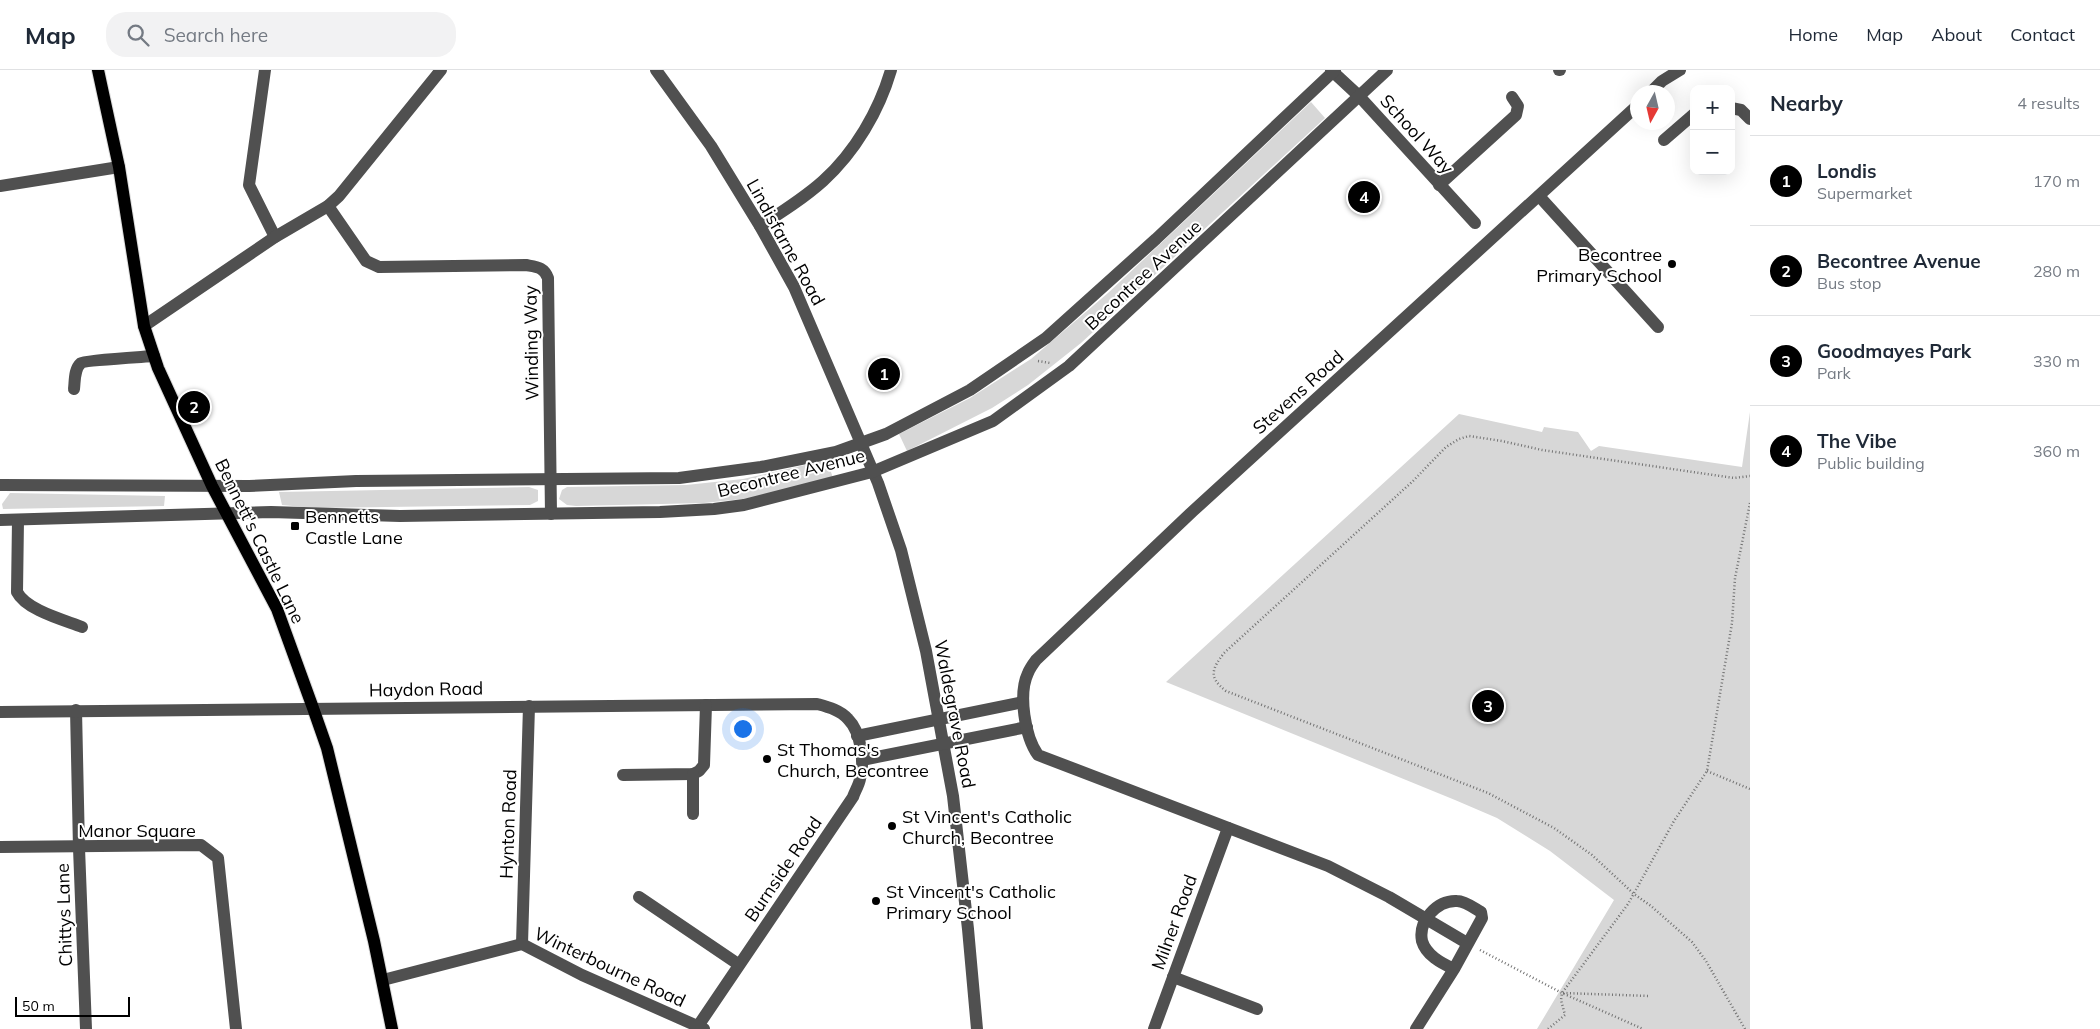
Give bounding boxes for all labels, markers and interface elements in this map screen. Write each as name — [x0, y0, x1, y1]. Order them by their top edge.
search box — [106, 12, 456, 57]
text: Map — [25, 20, 76, 50]
icon: search — [124, 21, 152, 49]
text: Search here — [164, 23, 268, 47]
text: Home — [1788, 23, 1838, 46]
text: Map — [1866, 23, 1903, 46]
text: About — [1931, 23, 1982, 46]
text: Contact — [2010, 23, 2075, 46]
north arrow — [1630, 85, 1675, 130]
map controls — [1690, 85, 1735, 175]
button: + — [1690, 85, 1735, 130]
street label: School Way — [1375, 89, 1459, 179]
text: Nearby — [1770, 90, 1843, 116]
text: 4 results — [2017, 93, 2080, 113]
button: − — [1690, 130, 1735, 175]
text: Londis — [1817, 159, 1877, 183]
text: 1 — [1781, 171, 1791, 191]
text: 170 m — [2033, 171, 2080, 191]
street label: Lindisfarne Road — [742, 175, 830, 309]
pin: 4 — [1348, 178, 1380, 216]
text: Supermarket — [1817, 183, 1912, 203]
street label: Becontree Avenue — [1080, 215, 1206, 335]
place label: Becontree Primary School — [1536, 243, 1662, 287]
text: Becontree Avenue — [1817, 249, 1981, 273]
marker: Becontree Primary School — [1666, 258, 1678, 270]
text: 2 — [1781, 261, 1791, 281]
text: 280 m — [2033, 261, 2080, 281]
text: Bus stop — [1817, 273, 1881, 293]
street label: Winding Way — [518, 285, 544, 401]
text: Goodmayes Park — [1817, 339, 1971, 363]
street label: Stevens Road — [1248, 345, 1348, 439]
text: 3 — [1781, 351, 1791, 371]
text: 330 m — [2033, 351, 2080, 371]
pin: 1 — [868, 355, 900, 393]
text: Park — [1817, 363, 1851, 383]
pin: 2 — [178, 388, 210, 426]
text: The Vibe — [1817, 429, 1897, 453]
text: 4 — [1781, 441, 1791, 461]
text: 360 m — [2033, 441, 2080, 461]
street label: Becontree Avenue — [715, 444, 867, 502]
text: Public building — [1817, 453, 1925, 473]
street label: Bennett's Castle Lane — [210, 455, 310, 627]
place label: Bennetts Castle Lane — [305, 505, 403, 549]
marker: Bennetts Castle Lane — [289, 520, 301, 532]
street label: Waldegrave Road — [929, 638, 981, 790]
street label: Haydon Road — [369, 677, 483, 701]
pin: 3 — [1472, 687, 1504, 725]
your location — [730, 716, 756, 742]
place label: St Thomas's Church, Becontree — [777, 738, 929, 782]
marker: St Thomas's Church, Becontree — [761, 753, 773, 765]
street label: Hynton Road — [495, 769, 521, 879]
place label: St Vincent's Catholic Church, Becontree — [902, 805, 1072, 849]
street label: Burnside Road — [739, 812, 827, 926]
street label: Manor Square — [78, 819, 196, 842]
marker: St Vincent's Catholic Church, Becontree — [886, 820, 898, 832]
street label: Chittys Lane — [51, 863, 77, 967]
street label: Milner Road — [1146, 871, 1202, 973]
place label: St Vincent's Catholic Primary School — [886, 880, 1056, 924]
marker: St Vincent's Catholic Primary School — [870, 895, 882, 907]
street label: Winterbourne Road — [531, 922, 689, 1012]
scale bar — [15, 994, 130, 1017]
text: 50 m — [22, 997, 55, 1015]

